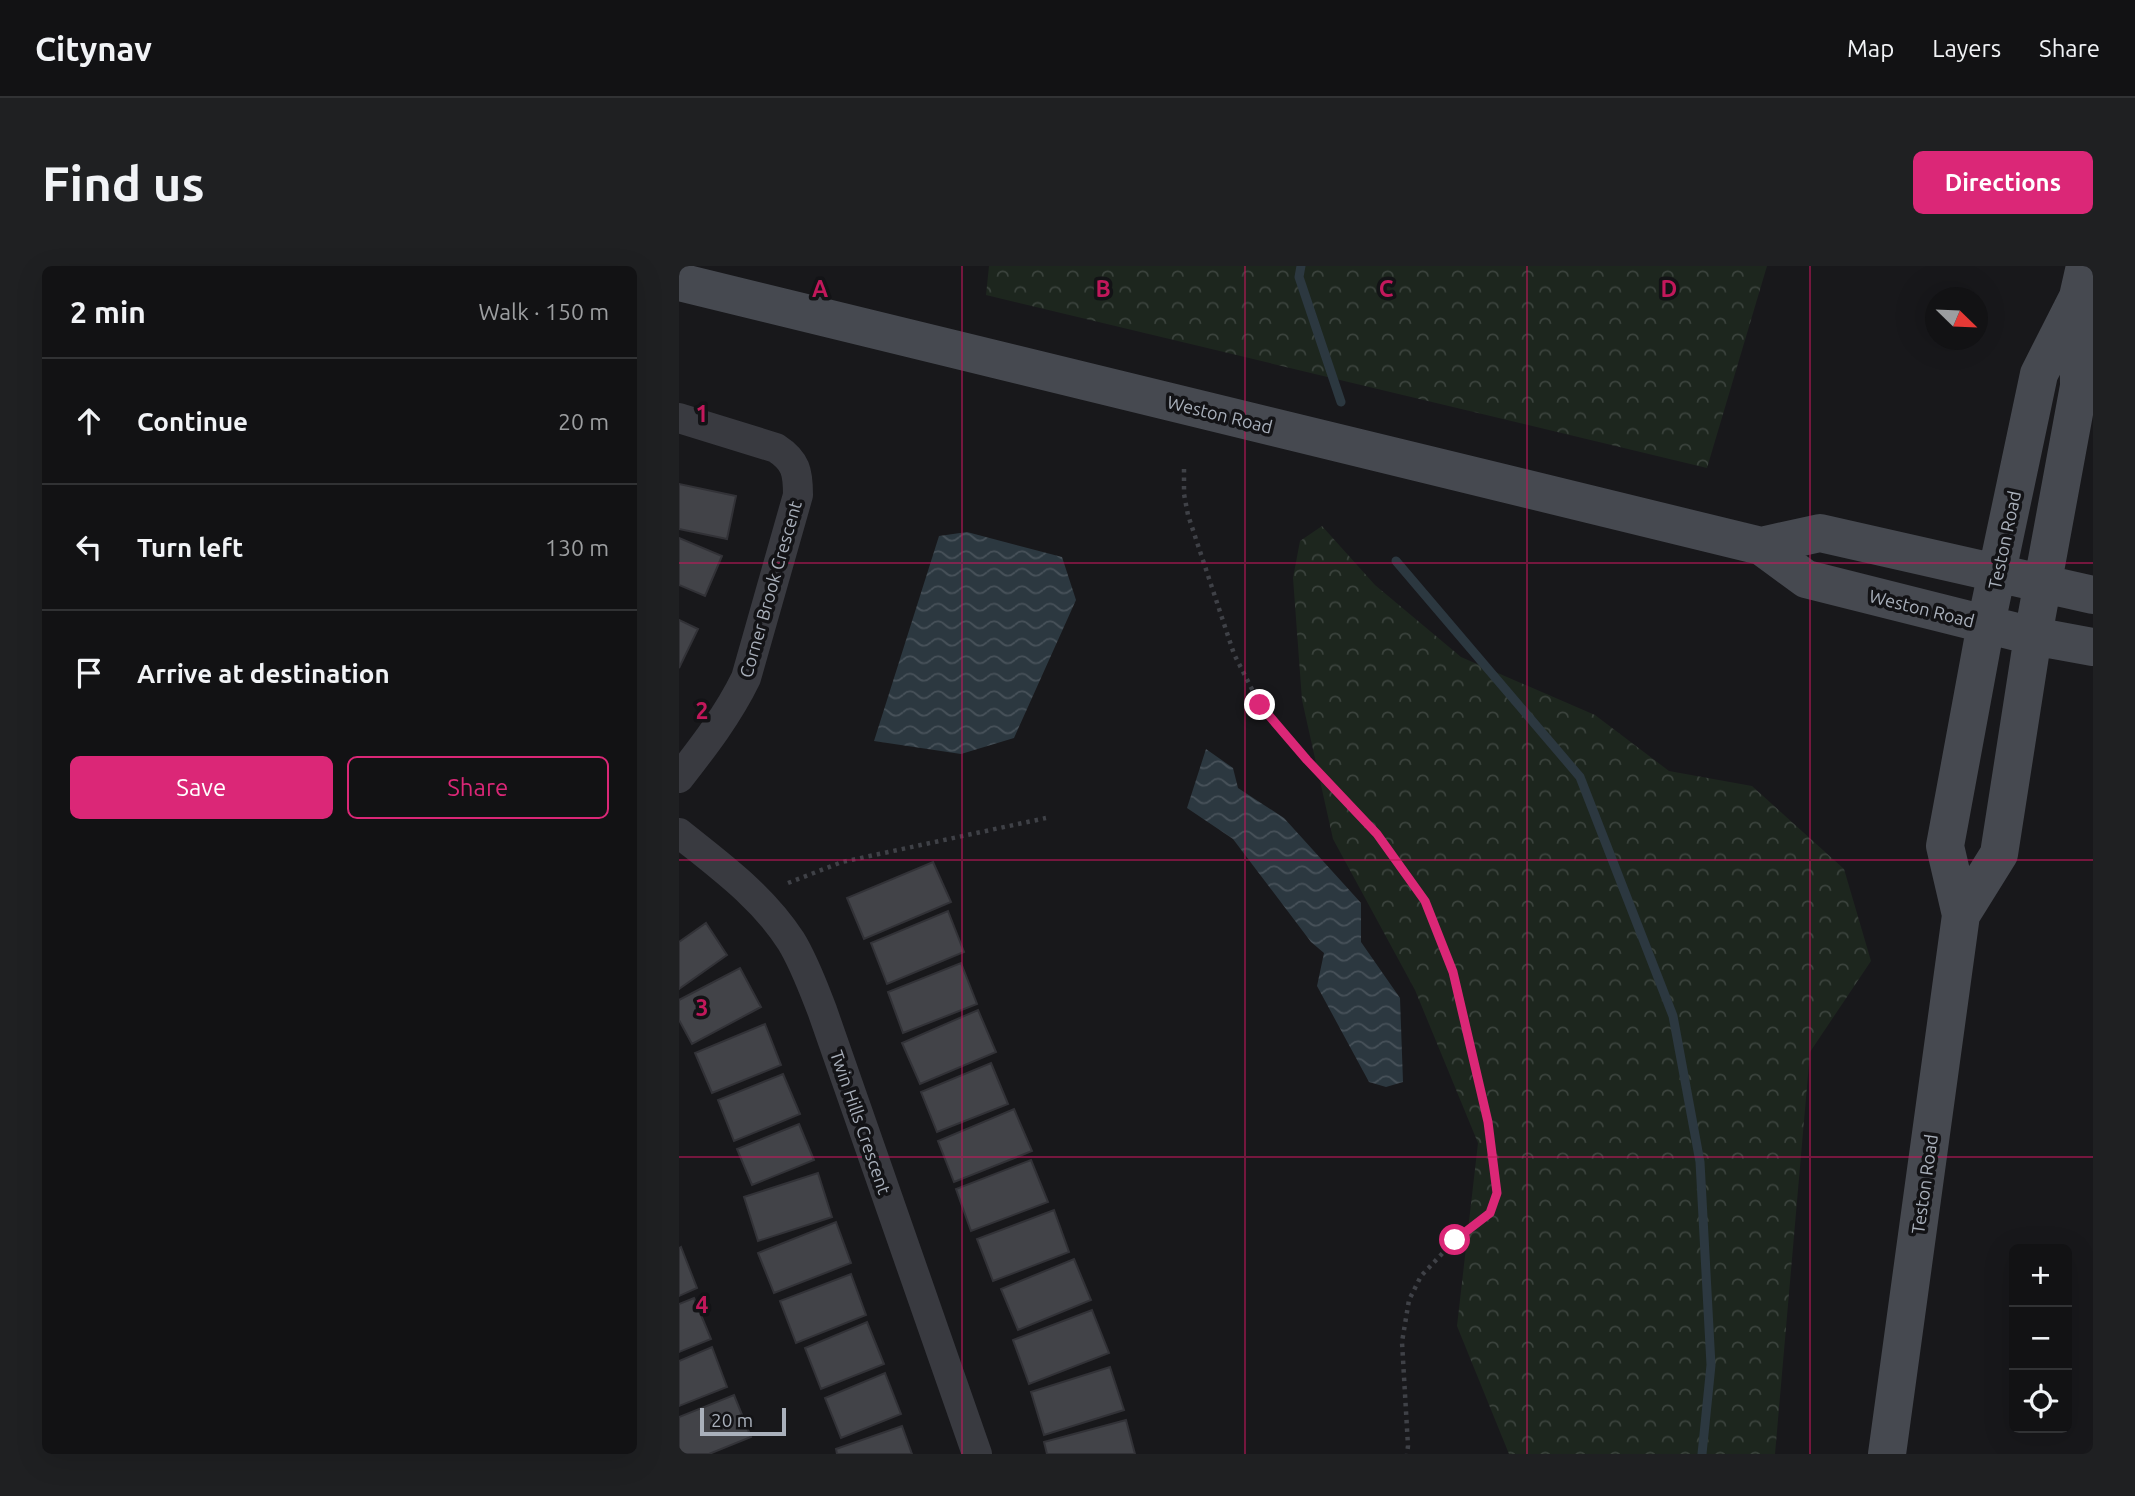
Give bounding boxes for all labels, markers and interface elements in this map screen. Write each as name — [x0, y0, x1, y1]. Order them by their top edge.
text: Citynav — [35, 30, 152, 67]
text: Map — [1847, 35, 1894, 62]
text: Layers — [1932, 35, 2001, 62]
text: Share — [2039, 35, 2100, 62]
button: Directions — [1913, 151, 2093, 214]
text: Find us — [42, 155, 205, 210]
text: A — [812, 276, 828, 301]
text: B — [1095, 276, 1111, 301]
text: C — [1379, 276, 1394, 301]
text: D — [1661, 276, 1677, 301]
north arrow — [1925, 287, 1988, 350]
text: 2 min — [70, 295, 146, 329]
text: Walk · 150 m — [478, 299, 609, 324]
street label: Weston Road — [1165, 391, 1275, 437]
text: 1 — [696, 401, 708, 426]
icon: ahead — [70, 402, 108, 440]
text: Continue — [137, 407, 248, 436]
text: 20 m — [558, 409, 609, 434]
street label: Teston Road — [1984, 489, 2024, 591]
street label: Corner Brook Crescent — [735, 498, 805, 680]
icon: left — [70, 528, 108, 566]
text: Turn left — [137, 533, 243, 562]
text: 130 m — [545, 535, 609, 560]
street label: Weston Road — [1867, 585, 1977, 631]
icon: arrive — [70, 654, 108, 692]
text: Arrive at destination — [137, 659, 390, 688]
route end — [1244, 689, 1275, 720]
text: 2 — [696, 698, 708, 723]
button: Save — [70, 756, 333, 819]
button: Share — [347, 756, 609, 819]
text: 3 — [696, 995, 708, 1020]
street label: Twin Hills Crescent — [827, 1047, 895, 1197]
street label: Teston Road — [1907, 1133, 1941, 1235]
route start — [1439, 1224, 1470, 1255]
map controls — [2009, 1244, 2072, 1433]
button: + — [2009, 1244, 2072, 1307]
text: 4 — [696, 1292, 709, 1317]
button: − — [2009, 1307, 2072, 1370]
button: locate — [2009, 1370, 2072, 1433]
scale bar — [700, 1405, 786, 1437]
text: 20 m — [711, 1409, 753, 1431]

